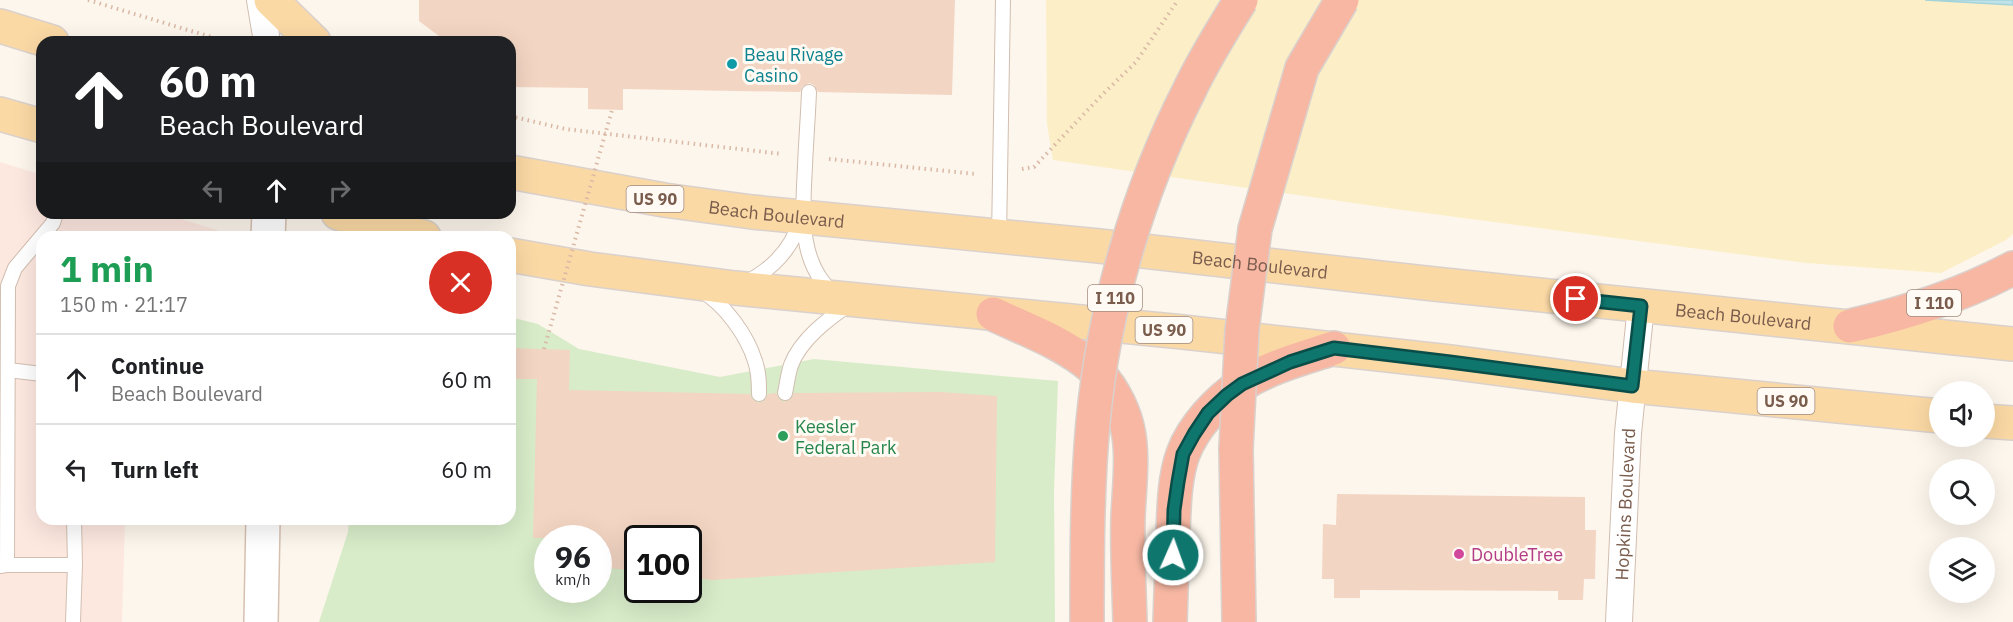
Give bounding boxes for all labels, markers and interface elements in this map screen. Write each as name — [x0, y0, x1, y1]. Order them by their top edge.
place label: Beau Rivage Casino — [744, 43, 843, 87]
text: 60 m — [159, 54, 257, 109]
marker: Beau Rivage Casino — [725, 57, 739, 71]
icon: ahead — [60, 60, 138, 138]
text: Beach Boulevard — [159, 107, 364, 142]
icon: left — [197, 174, 230, 207]
icon: ahead — [260, 174, 293, 207]
icon: right — [323, 174, 356, 207]
road number: US 90 — [626, 186, 684, 212]
street label: Beach Boulevard — [707, 195, 846, 233]
text: 1 min — [60, 245, 154, 292]
street label: Beach Boulevard — [1191, 245, 1329, 283]
button: close — [429, 251, 492, 314]
pin — [1550, 273, 1601, 324]
icon: arrive — [1559, 282, 1592, 315]
road number: I 110 — [1088, 285, 1142, 311]
road number: I 110 — [1907, 290, 1961, 316]
text: 150 m · 21:17 — [60, 291, 188, 318]
street label: Beach Boulevard — [1674, 298, 1812, 335]
road number: US 90 — [1136, 317, 1192, 343]
text: Continue — [111, 351, 204, 380]
icon: ahead — [60, 363, 93, 396]
text: 60 m — [441, 365, 492, 394]
text: Beach Boulevard — [111, 380, 263, 407]
map controls — [1929, 381, 1995, 603]
button: sound — [1929, 381, 1995, 447]
road number: US 90 — [1758, 388, 1814, 414]
place label: Keesler Federal Park — [795, 415, 897, 459]
street label: Hopkins Boulevard — [1609, 427, 1640, 581]
marker: Keesler Federal Park — [776, 429, 790, 443]
icon: left — [60, 453, 93, 486]
text: Turn left — [111, 455, 199, 484]
text: 60 m — [441, 455, 492, 484]
button: search — [1929, 459, 1995, 525]
position arrow — [1141, 523, 1205, 587]
speed limit sign: 100 — [624, 525, 702, 603]
text: 96 — [555, 537, 591, 576]
button: layers — [1929, 537, 1995, 603]
place label: DoubleTree — [1471, 543, 1563, 566]
marker: DoubleTree — [1452, 547, 1466, 561]
text: km/h — [555, 570, 591, 589]

